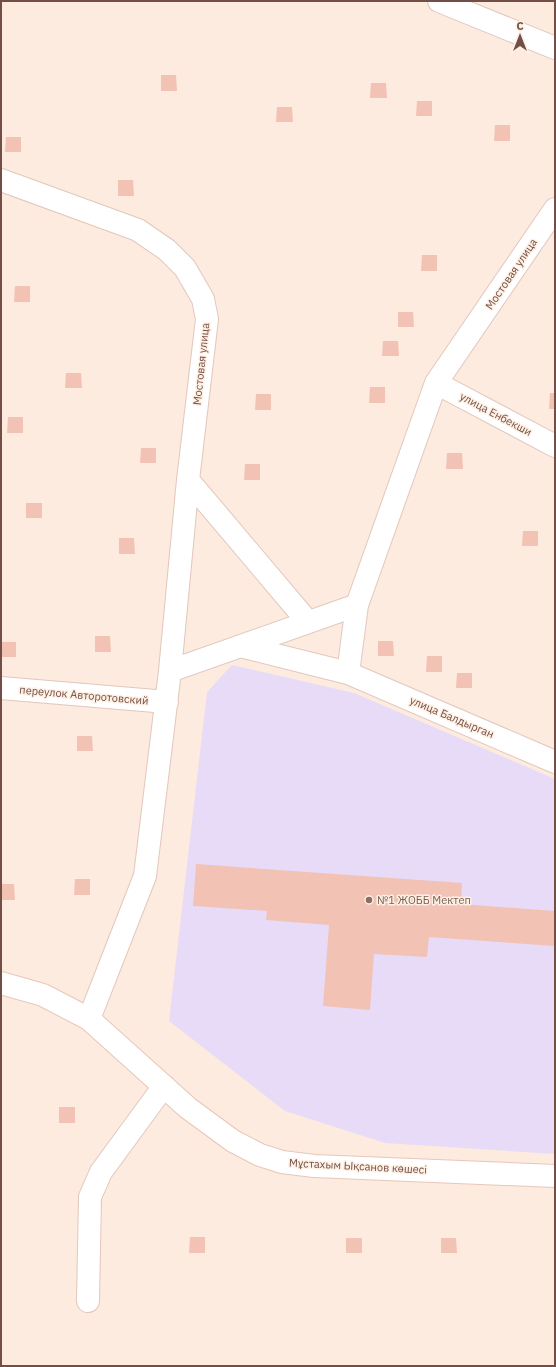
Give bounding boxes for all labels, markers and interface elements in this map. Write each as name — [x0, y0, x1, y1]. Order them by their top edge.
north arrow — [500, 16, 540, 56]
text: С — [516, 19, 524, 33]
street label: Мостовая улица — [482, 236, 540, 312]
street label: Мостовая улица — [190, 322, 212, 406]
street label: улица Енбекши — [458, 389, 534, 439]
street label: переулок Авторотовский — [19, 682, 149, 708]
street label: улица Балдырган — [408, 693, 496, 741]
place label: №1 ЖОББ Мектеп — [377, 893, 471, 907]
marker: №1 ЖОББ Мектеп — [364, 895, 374, 905]
street label: Мұстахым Ықсанов көшесі — [289, 1155, 427, 1177]

